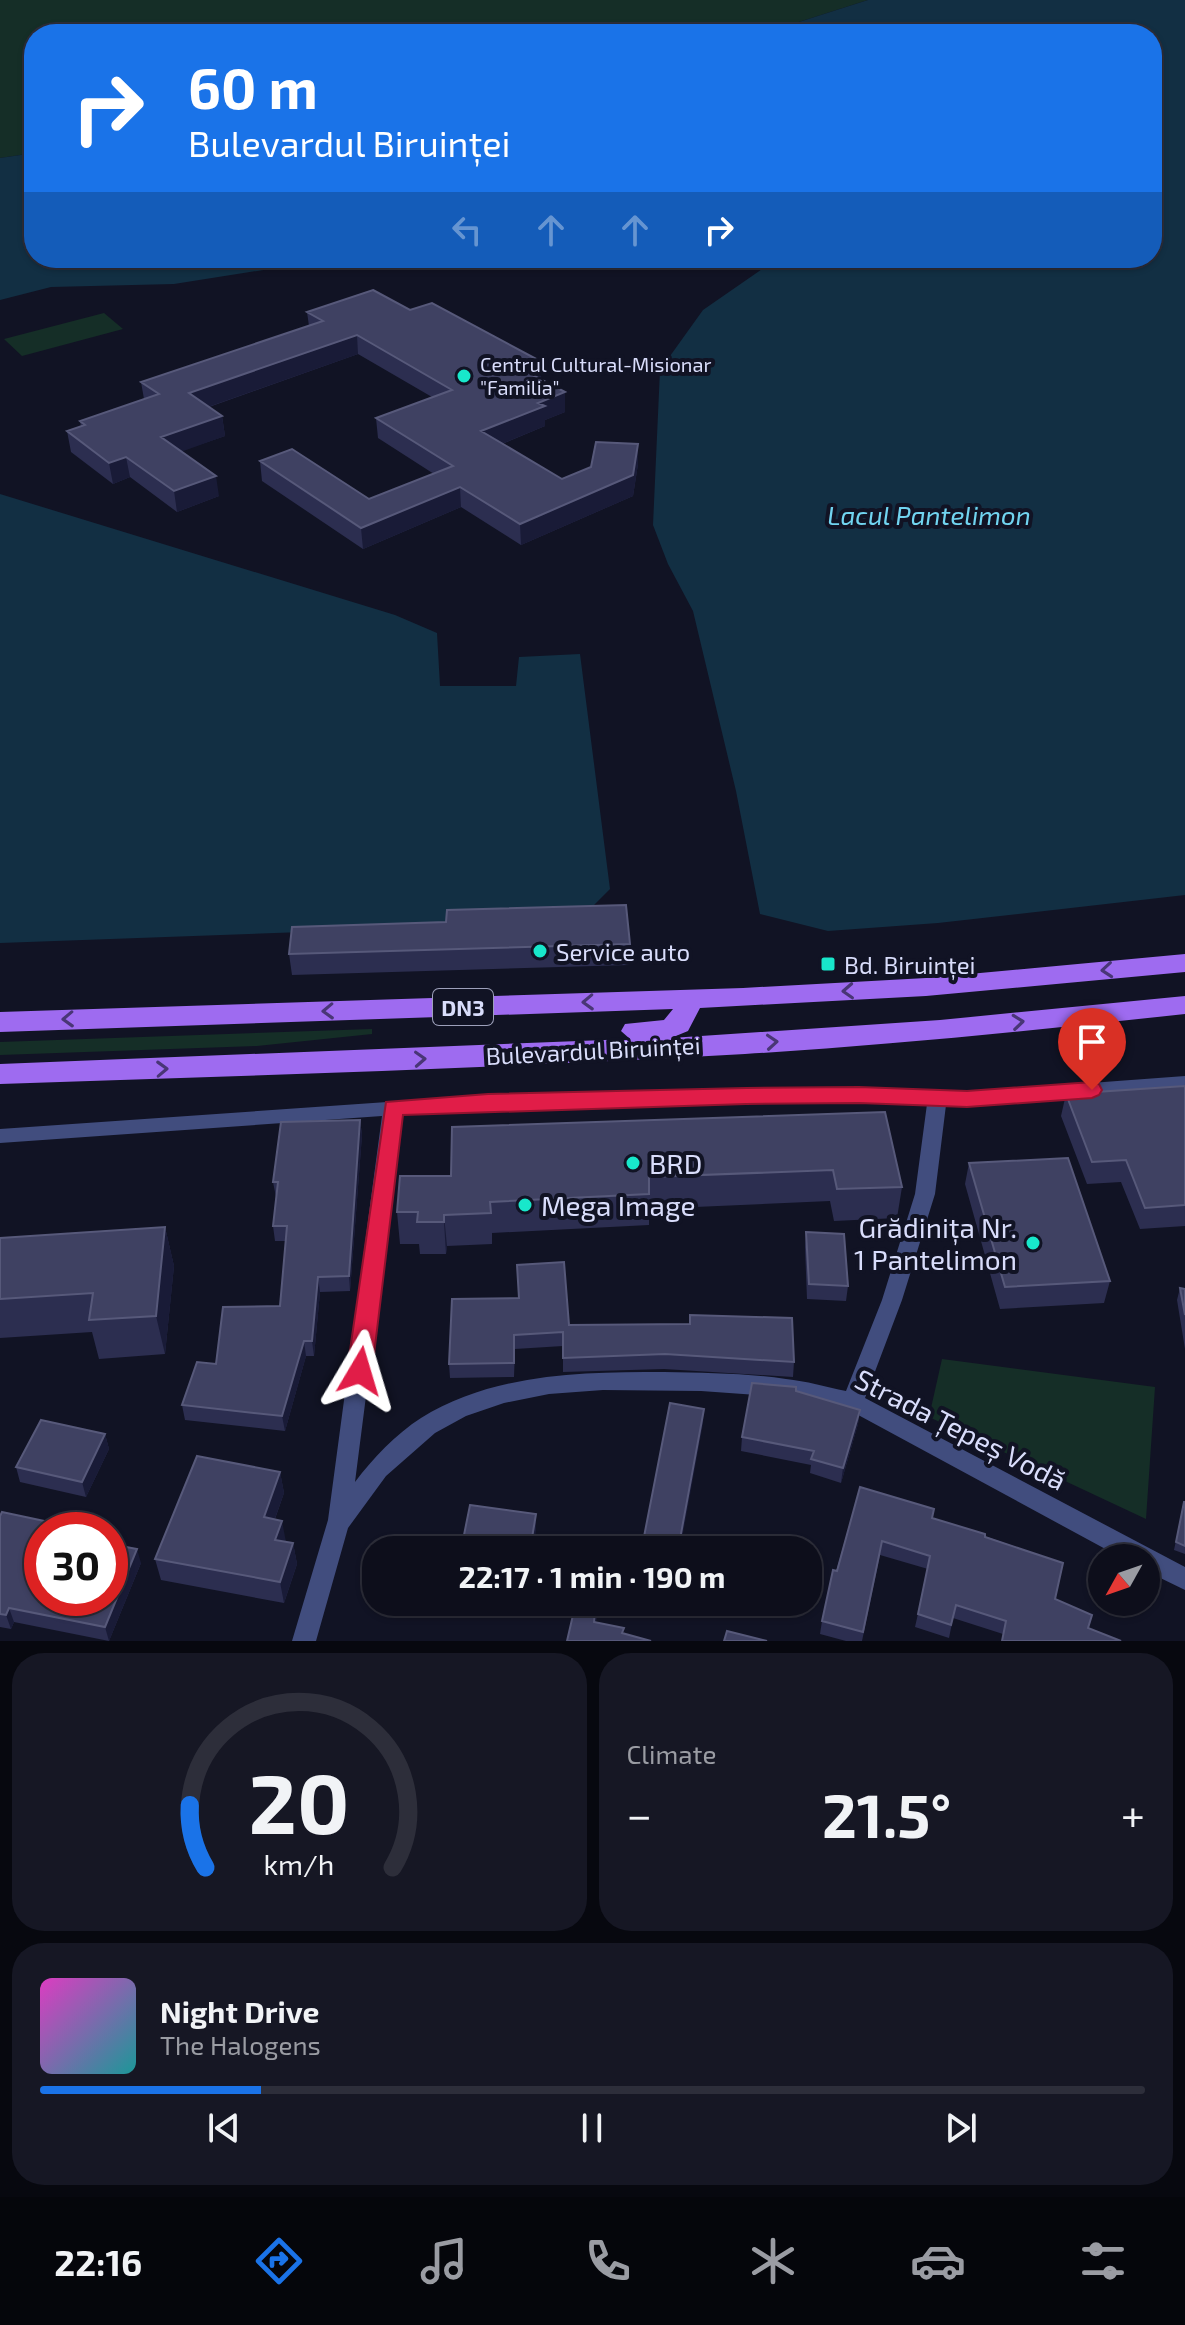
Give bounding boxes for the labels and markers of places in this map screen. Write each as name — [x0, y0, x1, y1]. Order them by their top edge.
place label: Centrul Cultural-Misionar "Familia" — [480, 352, 711, 399]
marker: Centrul Cultural-Misionar "Familia" — [455, 367, 473, 385]
place label: Service auto — [556, 937, 690, 966]
marker: Service auto — [531, 942, 549, 960]
place label: Bd. Biruinței — [844, 950, 976, 981]
marker: Bd. Biruinței — [819, 955, 837, 973]
pin — [1058, 1008, 1126, 1090]
place label: BRD — [649, 1146, 702, 1180]
marker: BRD — [624, 1154, 642, 1172]
place label: Mega Image — [541, 1188, 695, 1222]
marker: Mega Image — [516, 1196, 534, 1214]
place label: Grădinița Nr. 1 Pantelimon — [854, 1210, 1017, 1276]
marker: Grădinița Nr. 1 Pantelimon — [1024, 1234, 1042, 1252]

